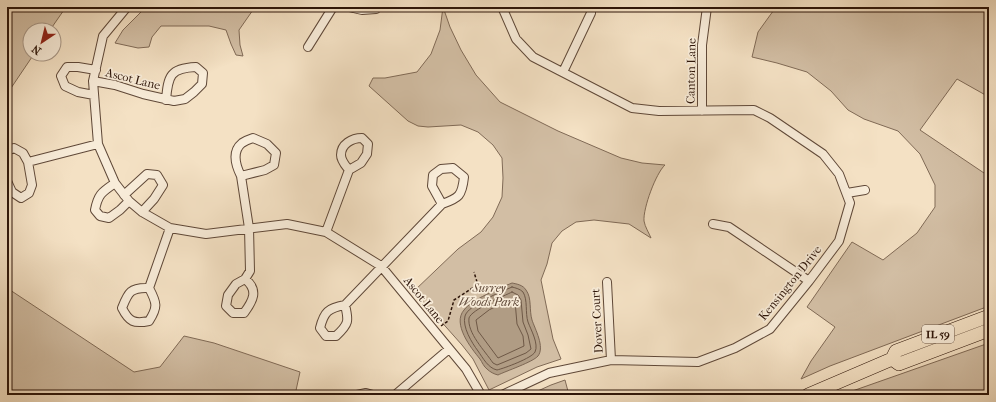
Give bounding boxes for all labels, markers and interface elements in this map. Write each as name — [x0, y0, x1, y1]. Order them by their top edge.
north arrow — [22, 22, 62, 62]
street label: Canton Lane — [683, 38, 699, 104]
text: N — [29, 42, 44, 58]
street label: Ascot Lane — [103, 65, 162, 93]
street label: Kensington Drive — [756, 243, 824, 323]
street label: Ascot Lane — [400, 273, 447, 326]
park label: Surrey Woods Park — [459, 281, 519, 309]
street label: Dover Court — [588, 288, 606, 354]
road number: IL 59 — [922, 325, 954, 343]

